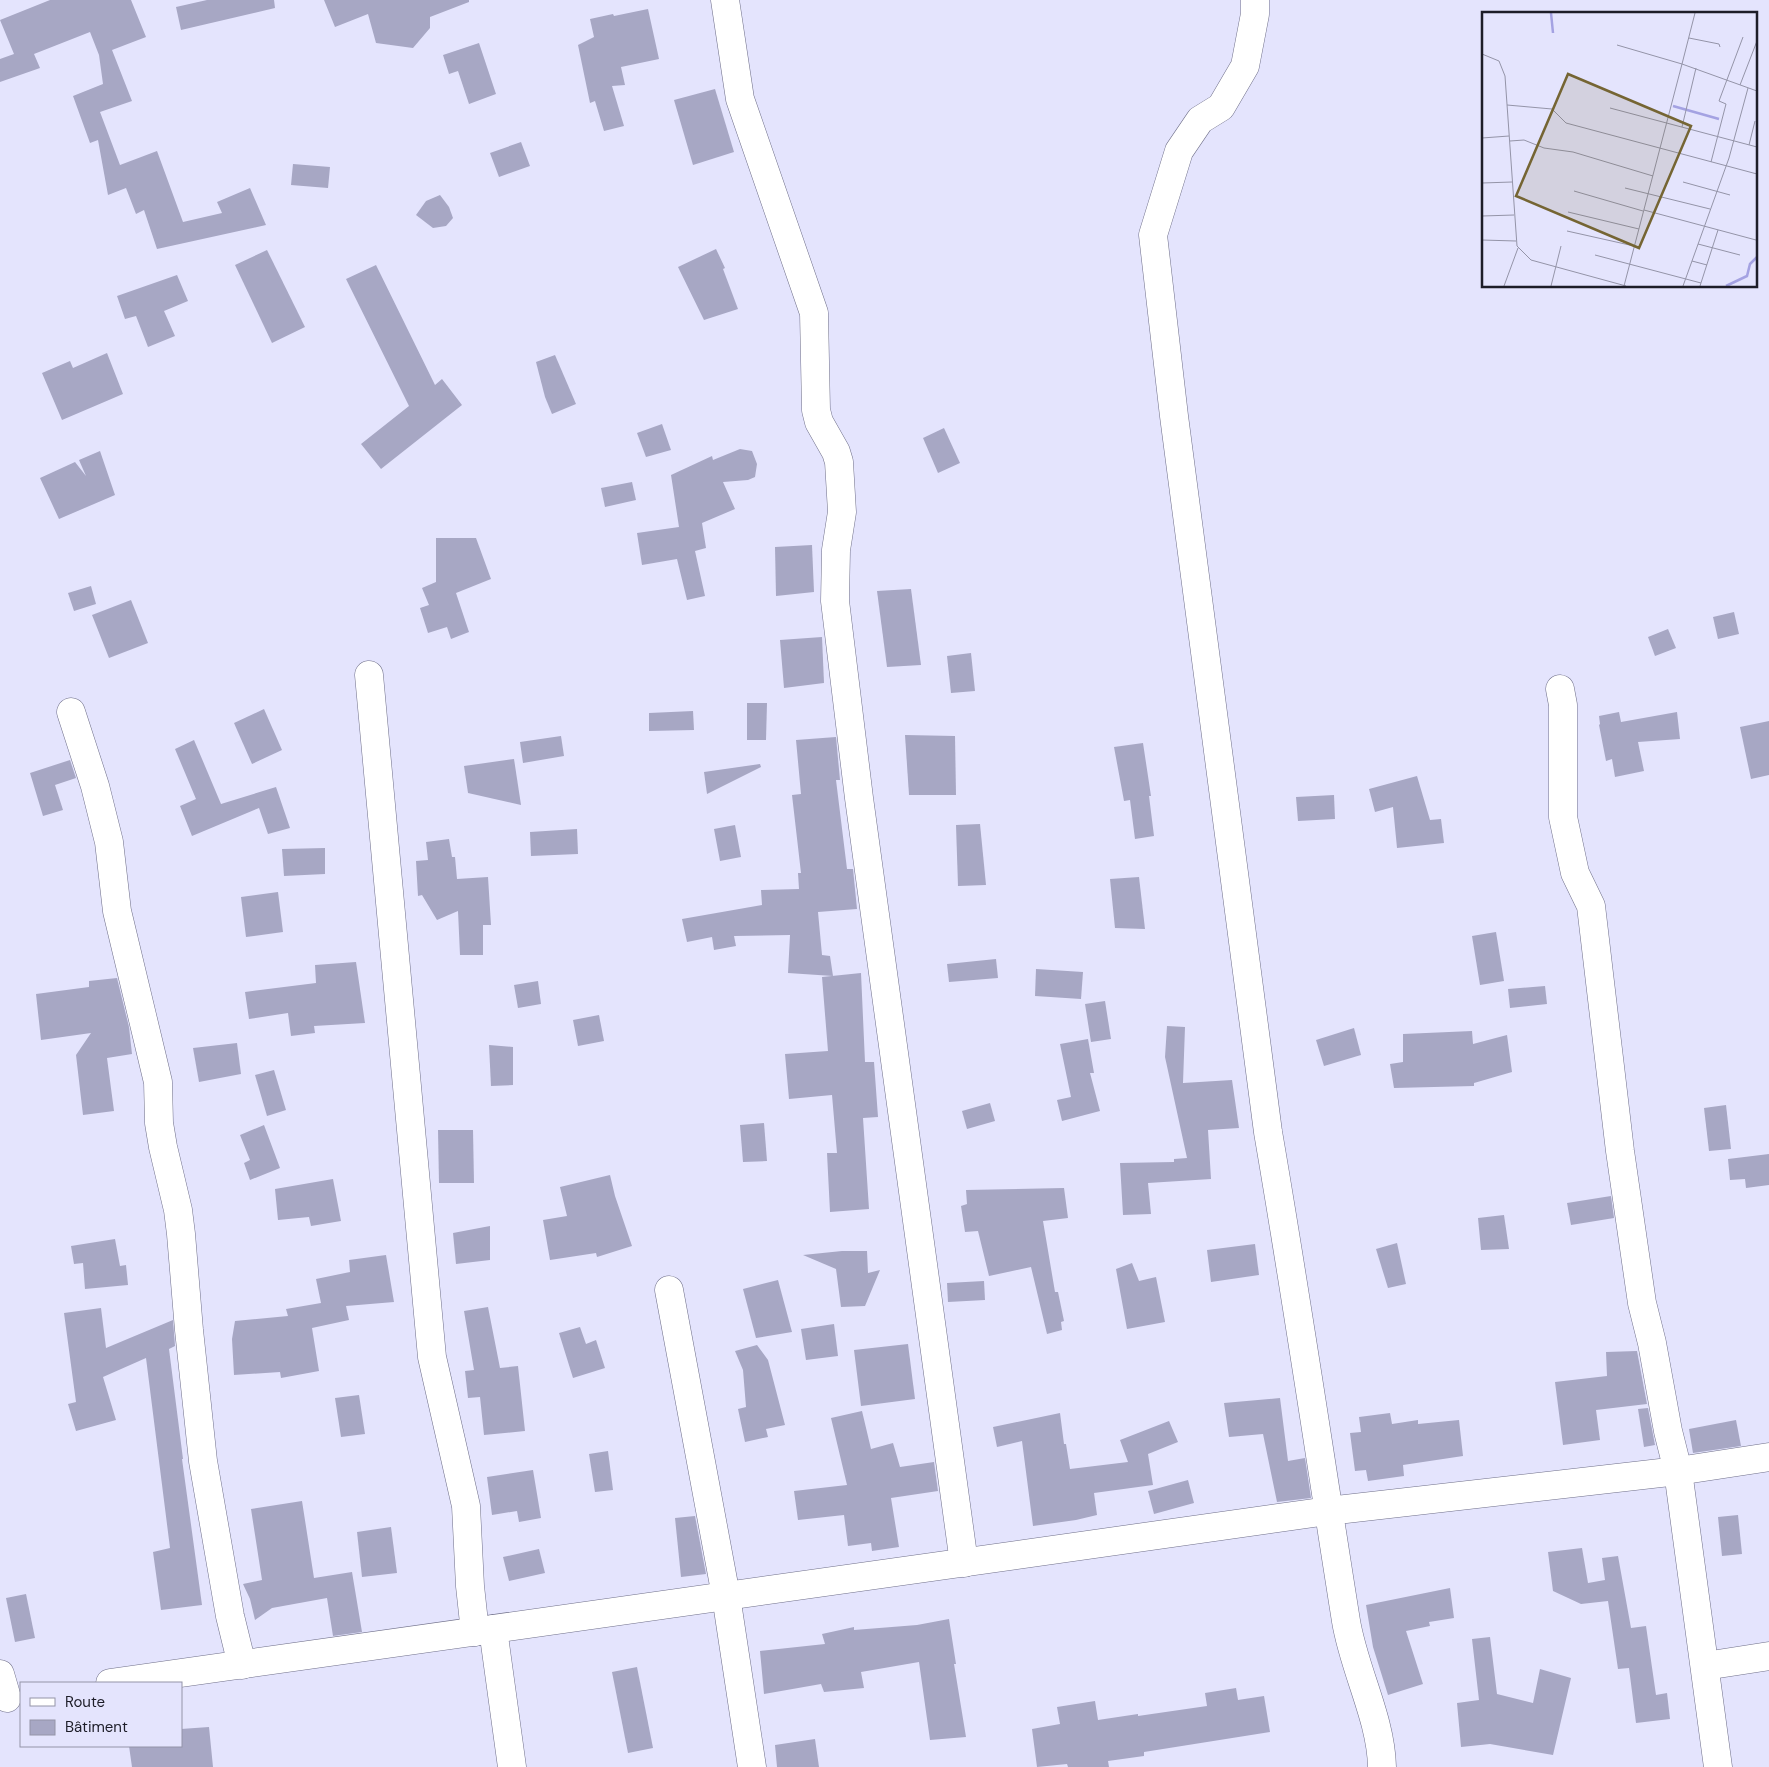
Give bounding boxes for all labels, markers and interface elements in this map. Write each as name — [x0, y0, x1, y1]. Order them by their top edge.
inset map — [1482, 12, 1756, 288]
legend — [20, 1682, 182, 1747]
text: Route — [65, 1692, 105, 1712]
text: Bâtiment — [65, 1717, 128, 1737]

